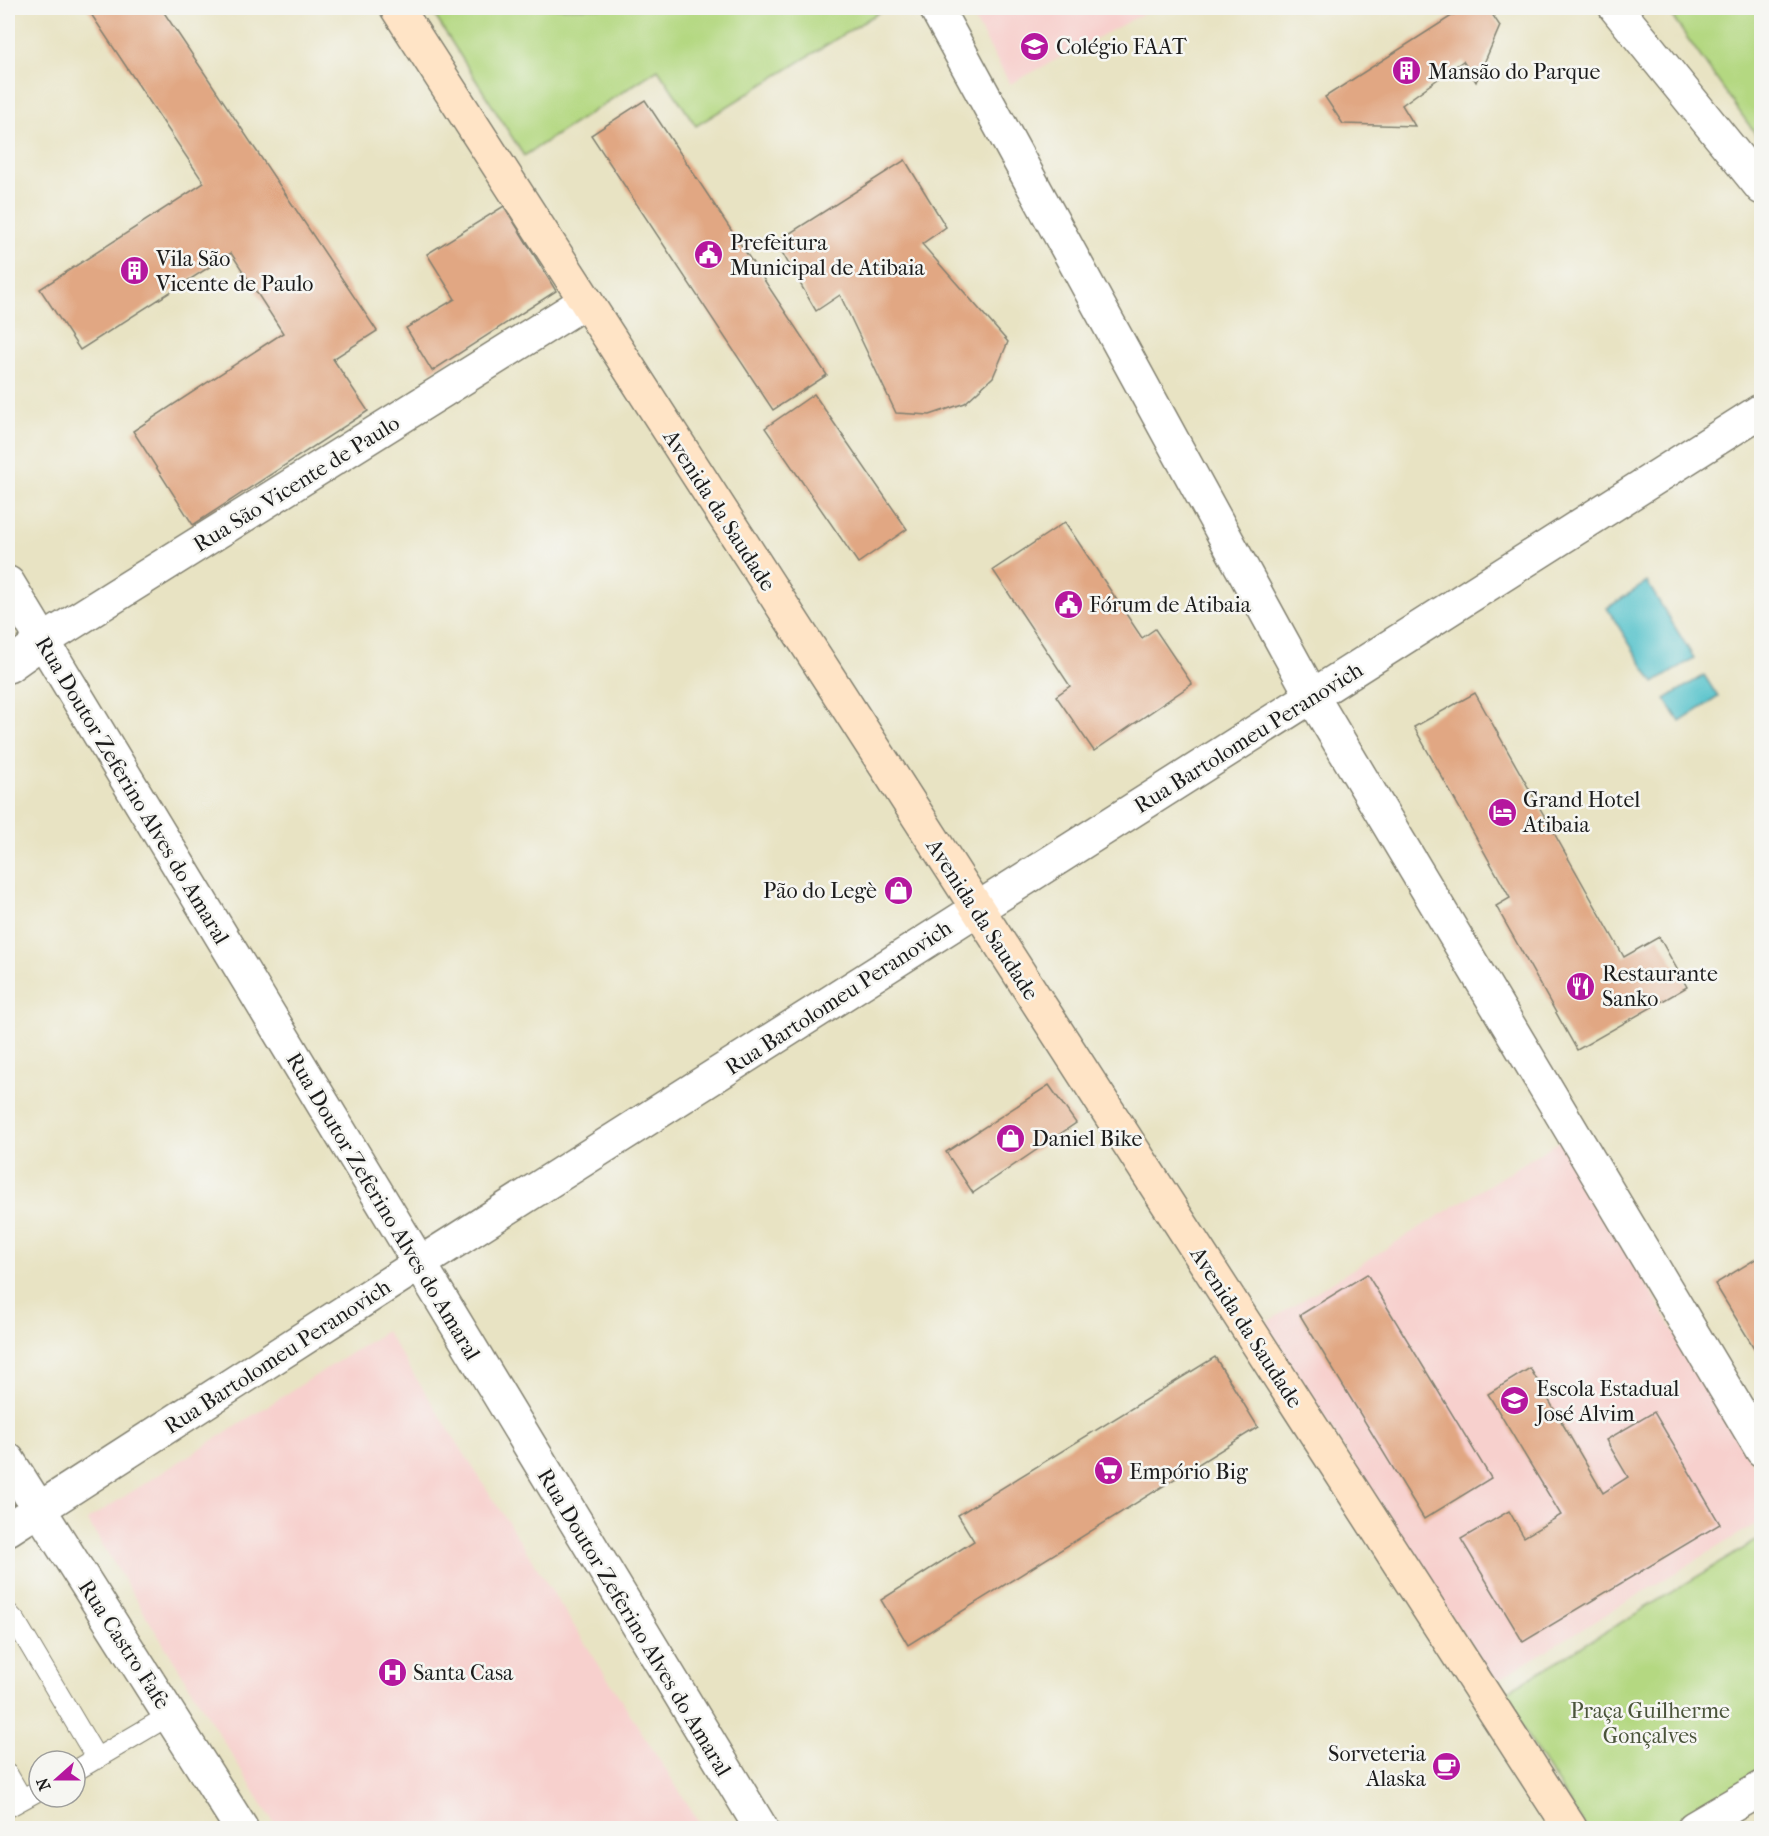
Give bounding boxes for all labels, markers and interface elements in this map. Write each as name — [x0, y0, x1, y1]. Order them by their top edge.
school or university icon: Colégio FAAT — [1019, 30, 1051, 62]
place label: Colégio FAAT — [1056, 34, 1188, 60]
building icon: Mansão do Parque — [1391, 55, 1423, 87]
place label: Mansão do Parque — [1428, 59, 1600, 85]
place label: Prefeitura Municipal de Atibaia — [730, 230, 926, 281]
public building icon: Prefeitura Municipal de Atibaia — [693, 239, 725, 271]
place label: Vila São Vicente de Paulo — [155, 246, 314, 297]
building icon: Vila São Vicente de Paulo — [119, 255, 151, 287]
street label: Rua São Vicente de Paulo — [189, 410, 404, 558]
street label: Avenida da Saudade — [657, 424, 781, 596]
public building icon: Fórum de Atibaia — [1052, 588, 1084, 620]
place label: Fórum de Atibaia — [1089, 592, 1252, 618]
street label: Rua Doutor Zeferino Alves do Amaral — [30, 632, 235, 949]
street label: Rua Bartolomeu Peranovich — [1129, 656, 1368, 819]
place label: Grand Hotel Atibaia — [1522, 787, 1640, 838]
hotel icon: Grand Hotel Atibaia — [1486, 796, 1518, 828]
street label: Avenida da Saudade — [920, 833, 1044, 1005]
shop icon: Pão do Legè — [882, 874, 914, 906]
place label: Pão do Legè — [763, 878, 877, 904]
street label: Rua Bartolomeu Peranovich — [720, 914, 957, 1081]
place label: Restaurante Sanko — [1602, 961, 1718, 1012]
restaurant icon: Restaurante Sanko — [1565, 970, 1597, 1002]
street label: Rua Doutor Zeferino Alves do Amaral — [281, 1048, 486, 1365]
shop icon: Daniel Bike — [995, 1122, 1027, 1154]
place label: Daniel Bike — [1032, 1126, 1142, 1152]
street label: Avenida da Saudade — [1184, 1241, 1308, 1413]
street label: Rua Bartolomeu Peranovich — [159, 1273, 396, 1440]
place label: Escola Estadual José Alvim — [1534, 1376, 1679, 1427]
school or university icon: Escola Estadual José Alvim — [1499, 1385, 1531, 1417]
supermarket icon: Empório Big — [1092, 1455, 1124, 1487]
place label: Empório Big — [1129, 1459, 1248, 1485]
street label: Rua Doutor Zeferino Alves do Amaral — [532, 1464, 737, 1781]
street label: Rua Castro Fafe — [73, 1575, 176, 1714]
hospital icon: Santa Casa — [376, 1656, 408, 1688]
place label: Santa Casa — [413, 1660, 514, 1686]
park label: Praça Guilherme Gonçalves — [1570, 1698, 1730, 1749]
place label: Sorveteria Alaska — [1328, 1741, 1427, 1792]
north arrow — [27, 1749, 87, 1809]
cafe icon: Sorveteria Alaska — [1431, 1750, 1463, 1782]
text: N — [32, 1774, 55, 1793]

